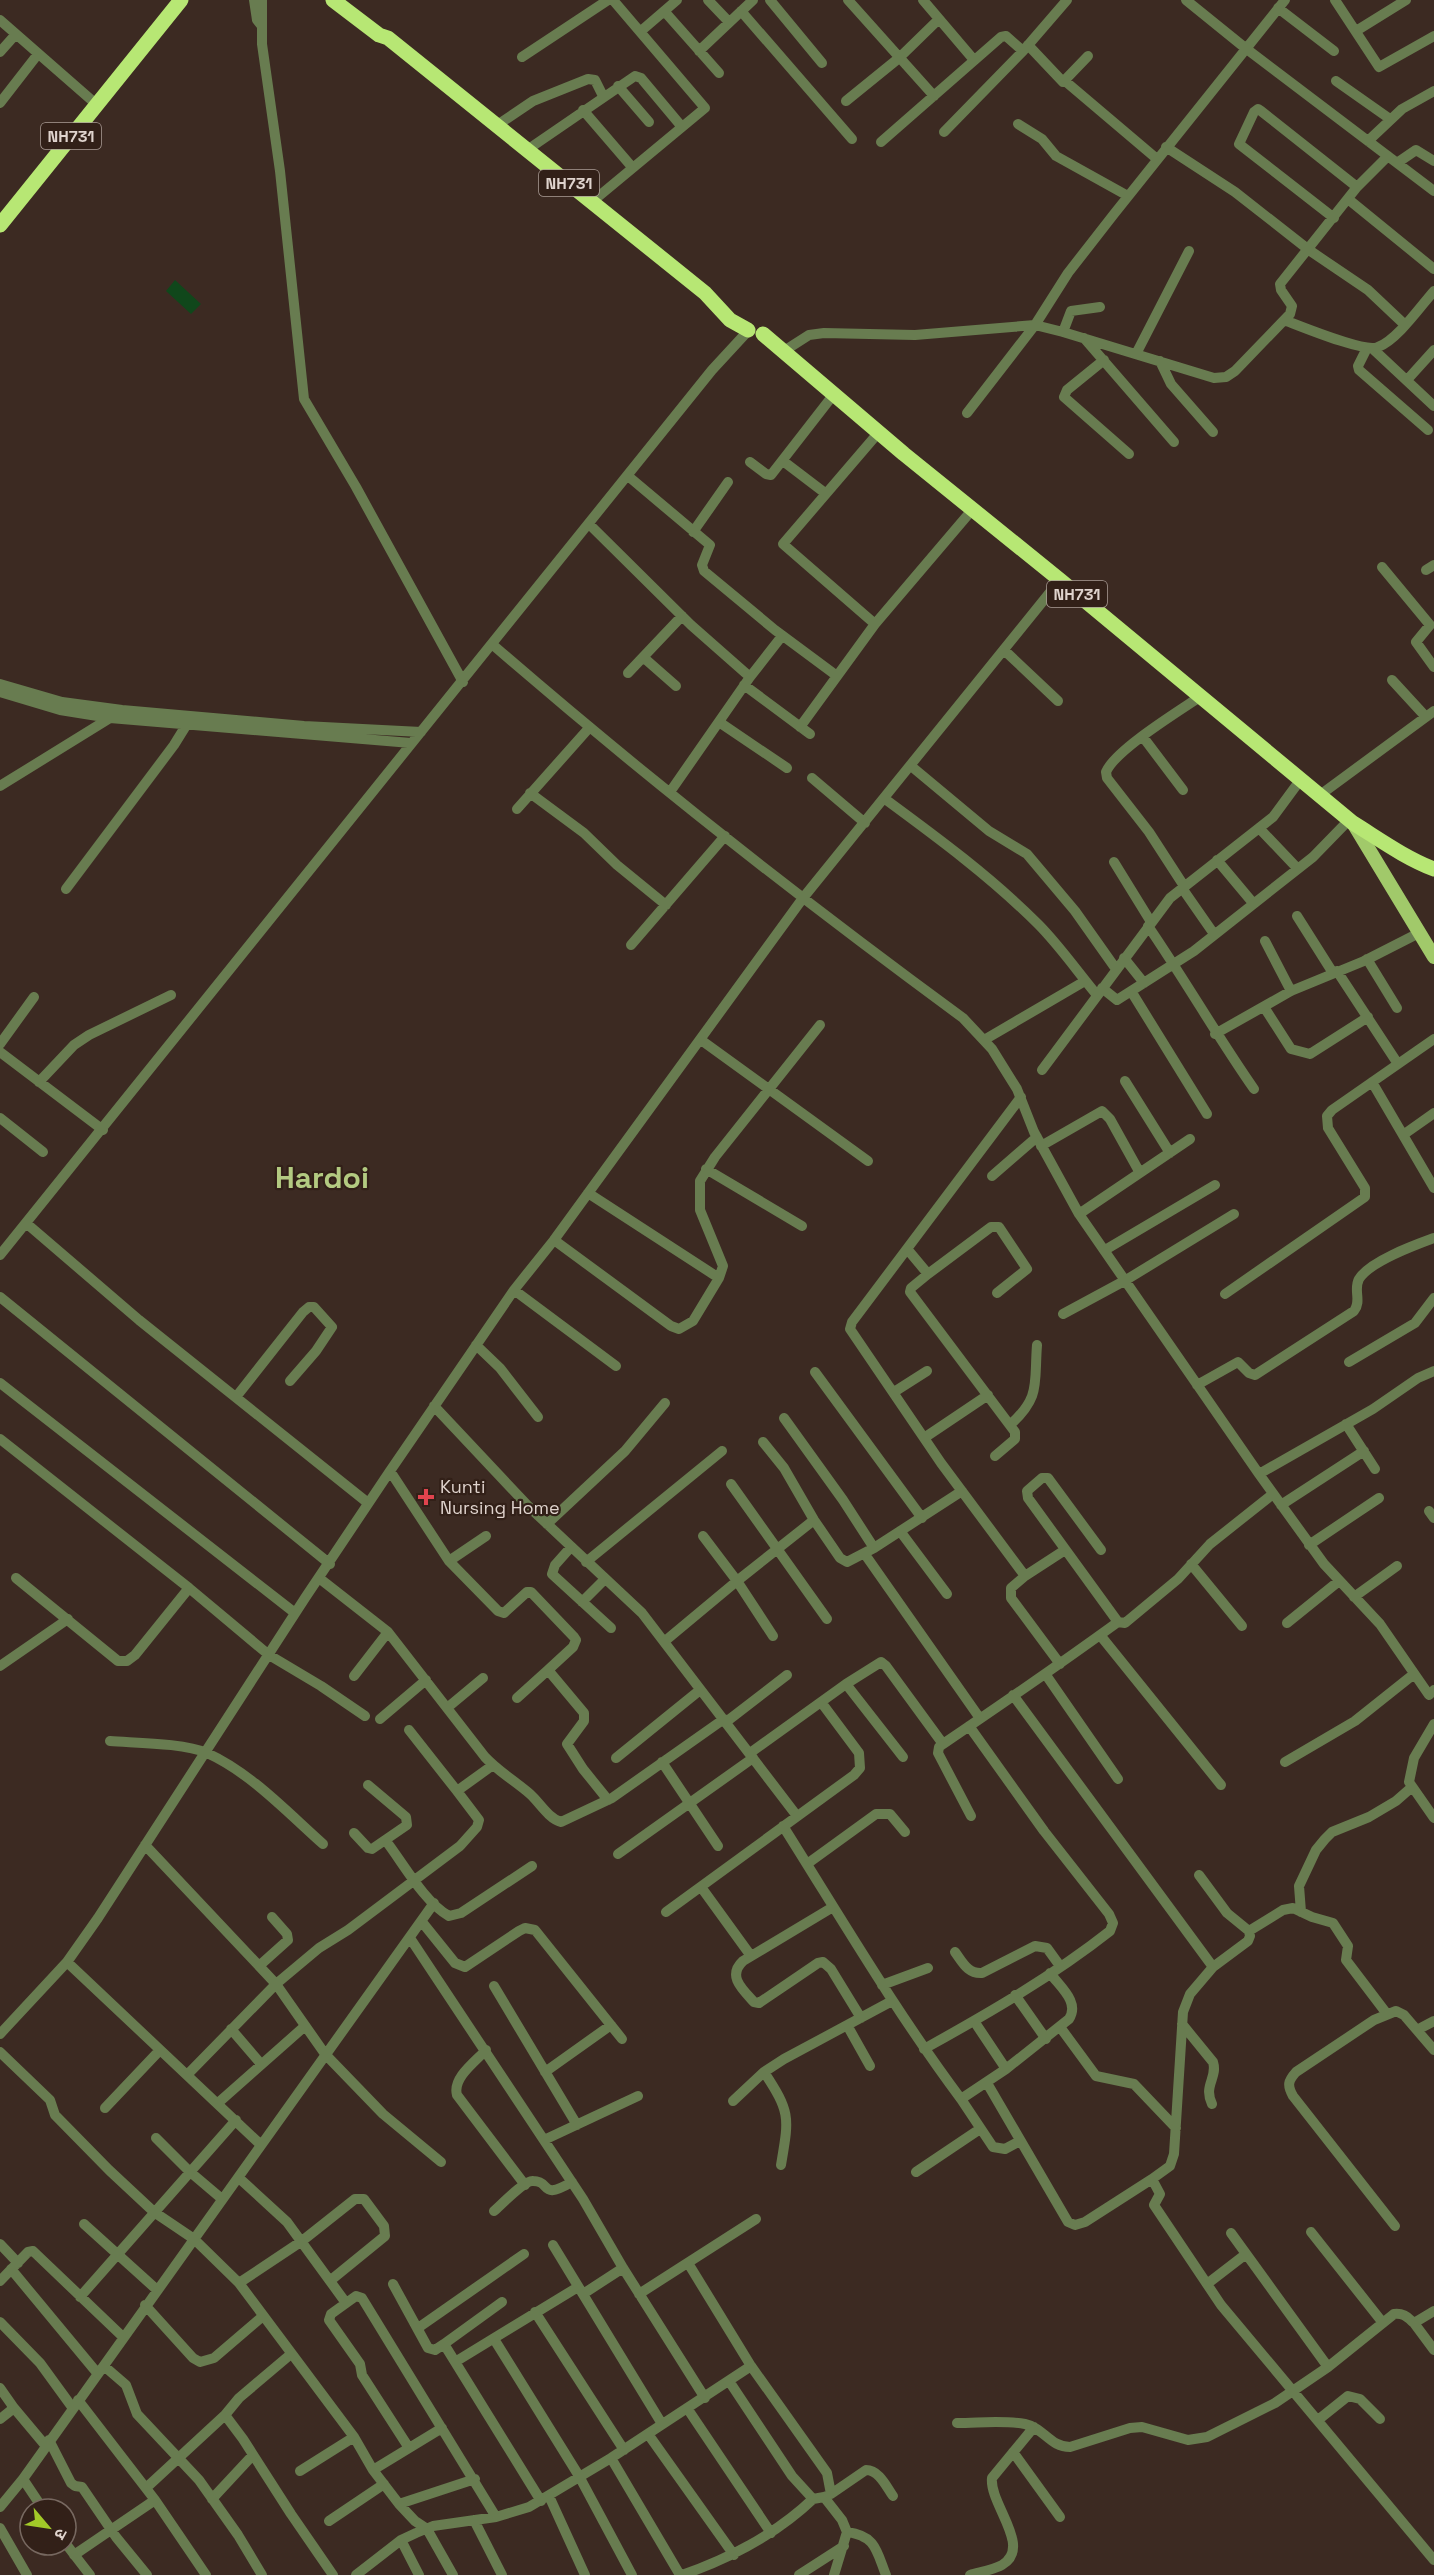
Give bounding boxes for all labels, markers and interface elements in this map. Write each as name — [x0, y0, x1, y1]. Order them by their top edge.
road number: NH731 — [41, 123, 101, 149]
road number: NH731 — [539, 170, 599, 196]
road number: NH731 — [1047, 581, 1107, 607]
district label: Hardoi — [275, 1158, 369, 1197]
place label: Kunti Nursing Home — [440, 1475, 560, 1519]
marker: Kunti Nursing Home — [417, 1488, 435, 1506]
north arrow — [18, 2497, 78, 2557]
text: उ — [49, 2525, 72, 2544]

